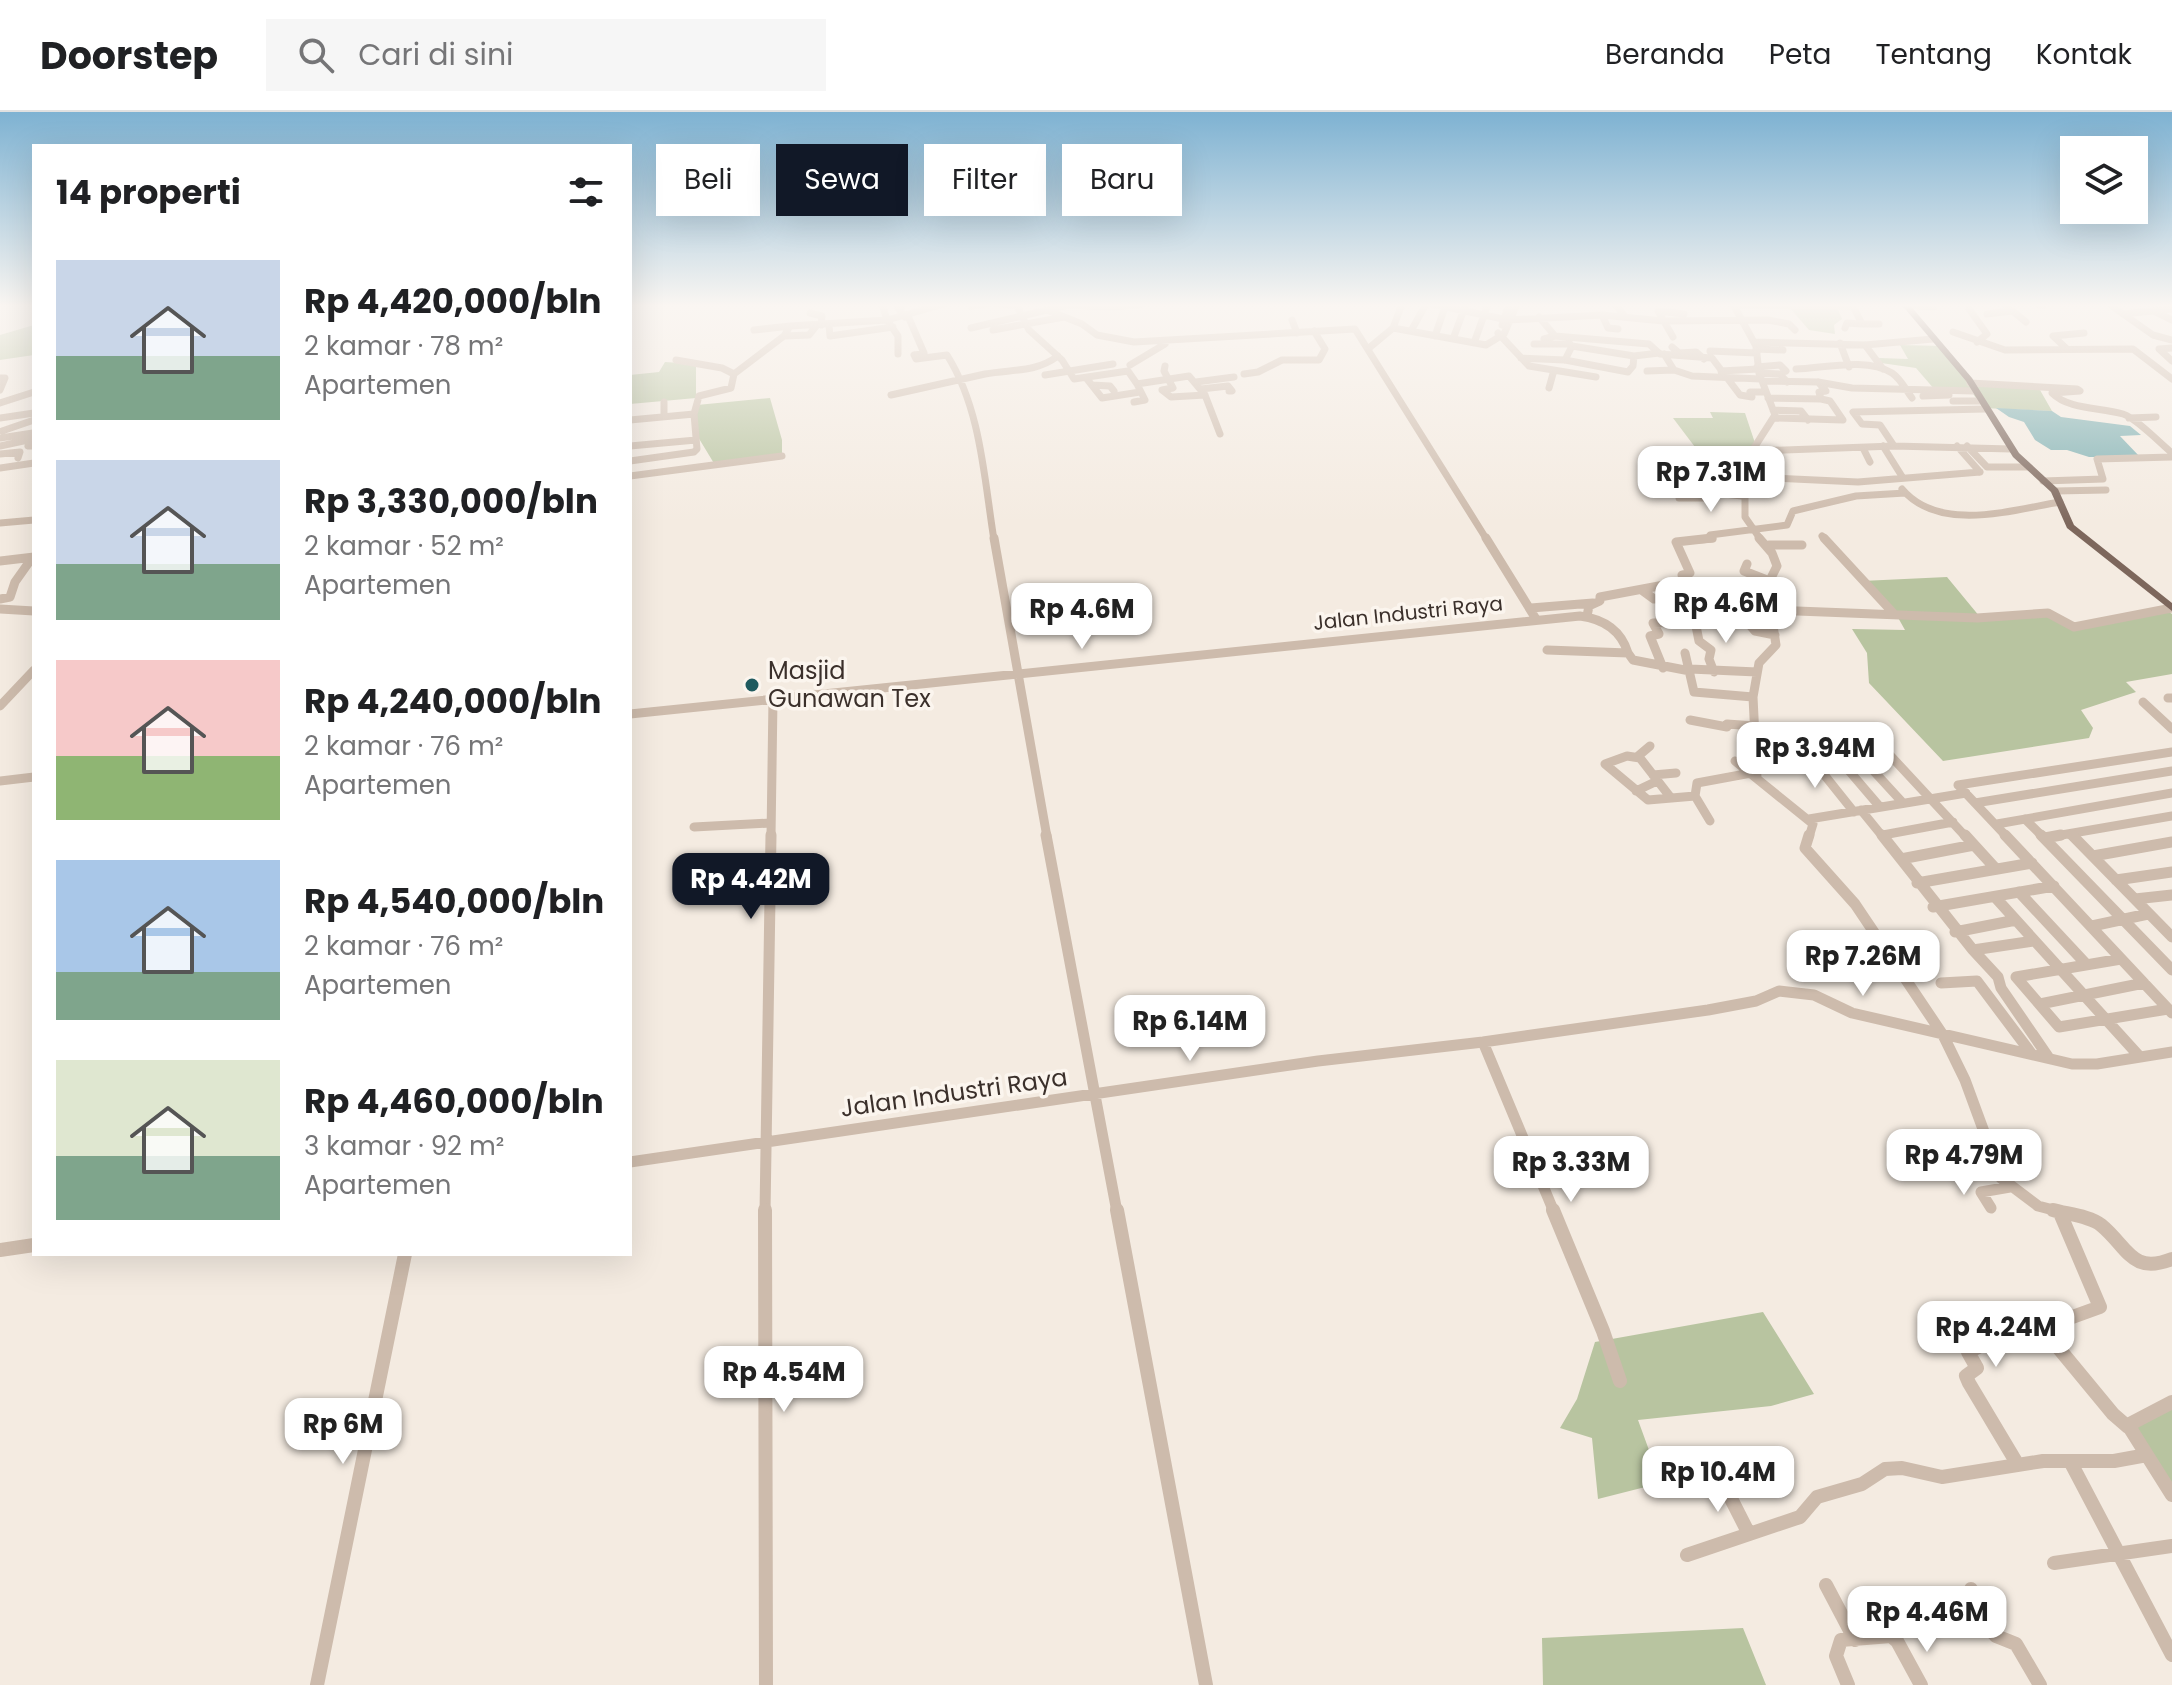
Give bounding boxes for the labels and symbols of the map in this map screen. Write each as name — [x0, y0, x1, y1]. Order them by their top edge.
pin: Rp 7.31M — [1628, 446, 1794, 514]
pin: Rp 4.6M — [1652, 577, 1800, 645]
pin: Rp 4.6M — [1008, 583, 1156, 651]
street label: Jalan Industri Raya — [1312, 589, 1504, 637]
place label: Masjid Gunawan Tex — [768, 654, 931, 715]
marker: Masjid Gunawan Tex — [743, 676, 761, 694]
pin: Rp 3.94M — [1732, 722, 1898, 790]
pin: Rp 4.42M — [668, 853, 834, 921]
pin: Rp 7.26M — [1780, 930, 1946, 998]
pin: Rp 6.14M — [1107, 995, 1273, 1063]
street label: Jalan Industri Raya — [838, 1060, 1070, 1125]
pin: Rp 4.79M — [1881, 1129, 2047, 1197]
pin: Rp 3.33M — [1488, 1136, 1654, 1204]
pin: Rp 4.24M — [1913, 1301, 2079, 1369]
pin: Rp 4.54M — [701, 1346, 867, 1414]
pin: Rp 6M — [287, 1398, 399, 1466]
pin: Rp 10.4M — [1635, 1446, 1801, 1514]
pin: Rp 4.46M — [1844, 1586, 2010, 1654]

